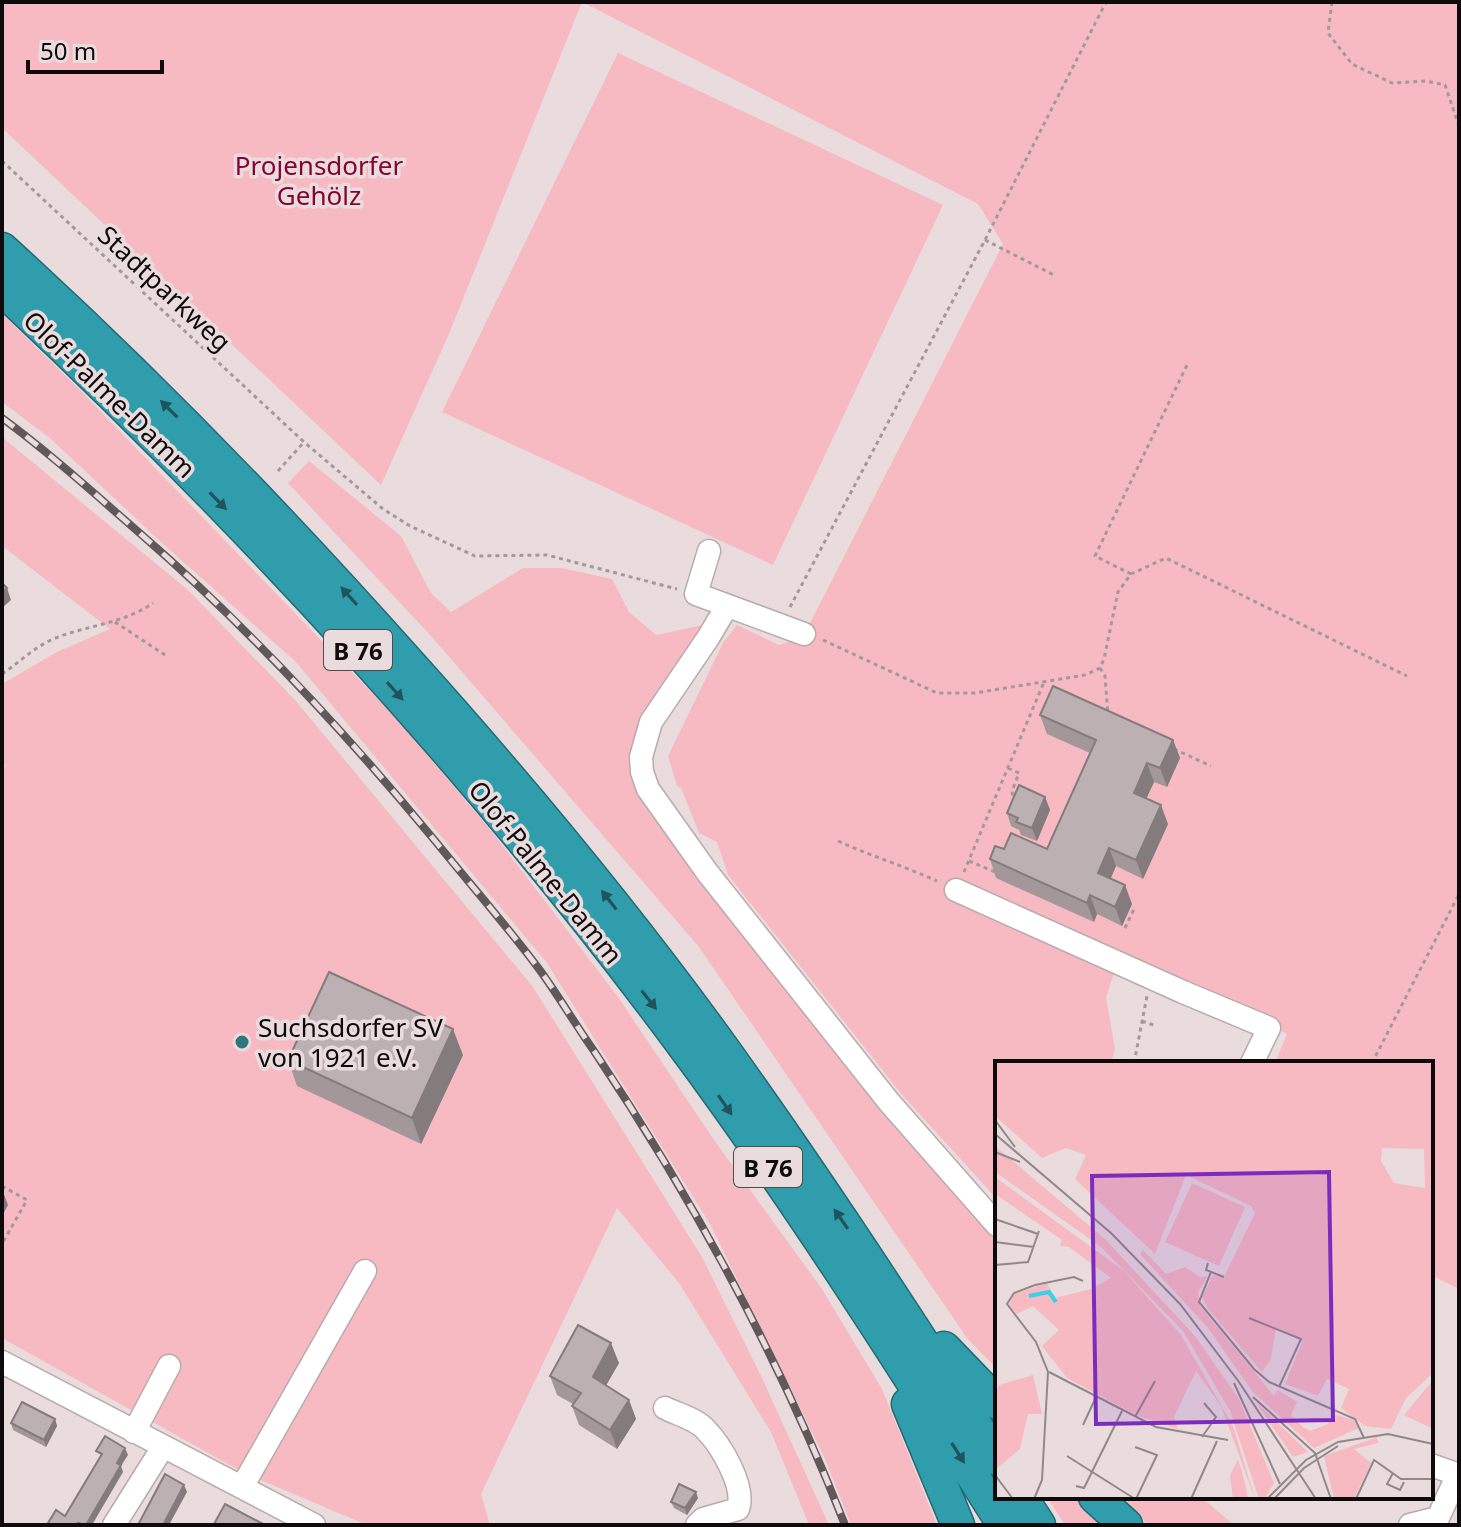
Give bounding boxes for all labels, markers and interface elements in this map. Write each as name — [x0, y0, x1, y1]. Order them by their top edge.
scale bar — [28, 24, 162, 74]
text: 50 m — [40, 34, 96, 67]
park label: Projensdorfer Gehölz — [235, 147, 403, 213]
street label: Stadtparkweg — [91, 217, 239, 359]
street label: Olof-Palme-Damm — [16, 302, 204, 486]
one-way arrow — [160, 400, 179, 418]
one-way arrow — [209, 491, 227, 510]
one-way arrow — [341, 586, 359, 605]
road number: B 76 — [324, 630, 392, 670]
one-way arrow — [385, 681, 403, 700]
street label: Olof-Palme-Damm — [461, 773, 631, 971]
one-way arrow — [602, 890, 618, 910]
one-way arrow — [640, 990, 656, 1010]
place label: Suchsdorfer SV von 1921 e.V. — [258, 1009, 443, 1075]
marker: Suchsdorfer SV von 1921 e.V. — [233, 1033, 251, 1051]
inset map — [995, 1061, 1433, 1499]
one-way arrow — [717, 1094, 732, 1115]
road number: B 76 — [734, 1147, 802, 1187]
one-way arrow — [834, 1209, 849, 1230]
one-way arrow — [950, 1442, 964, 1464]

